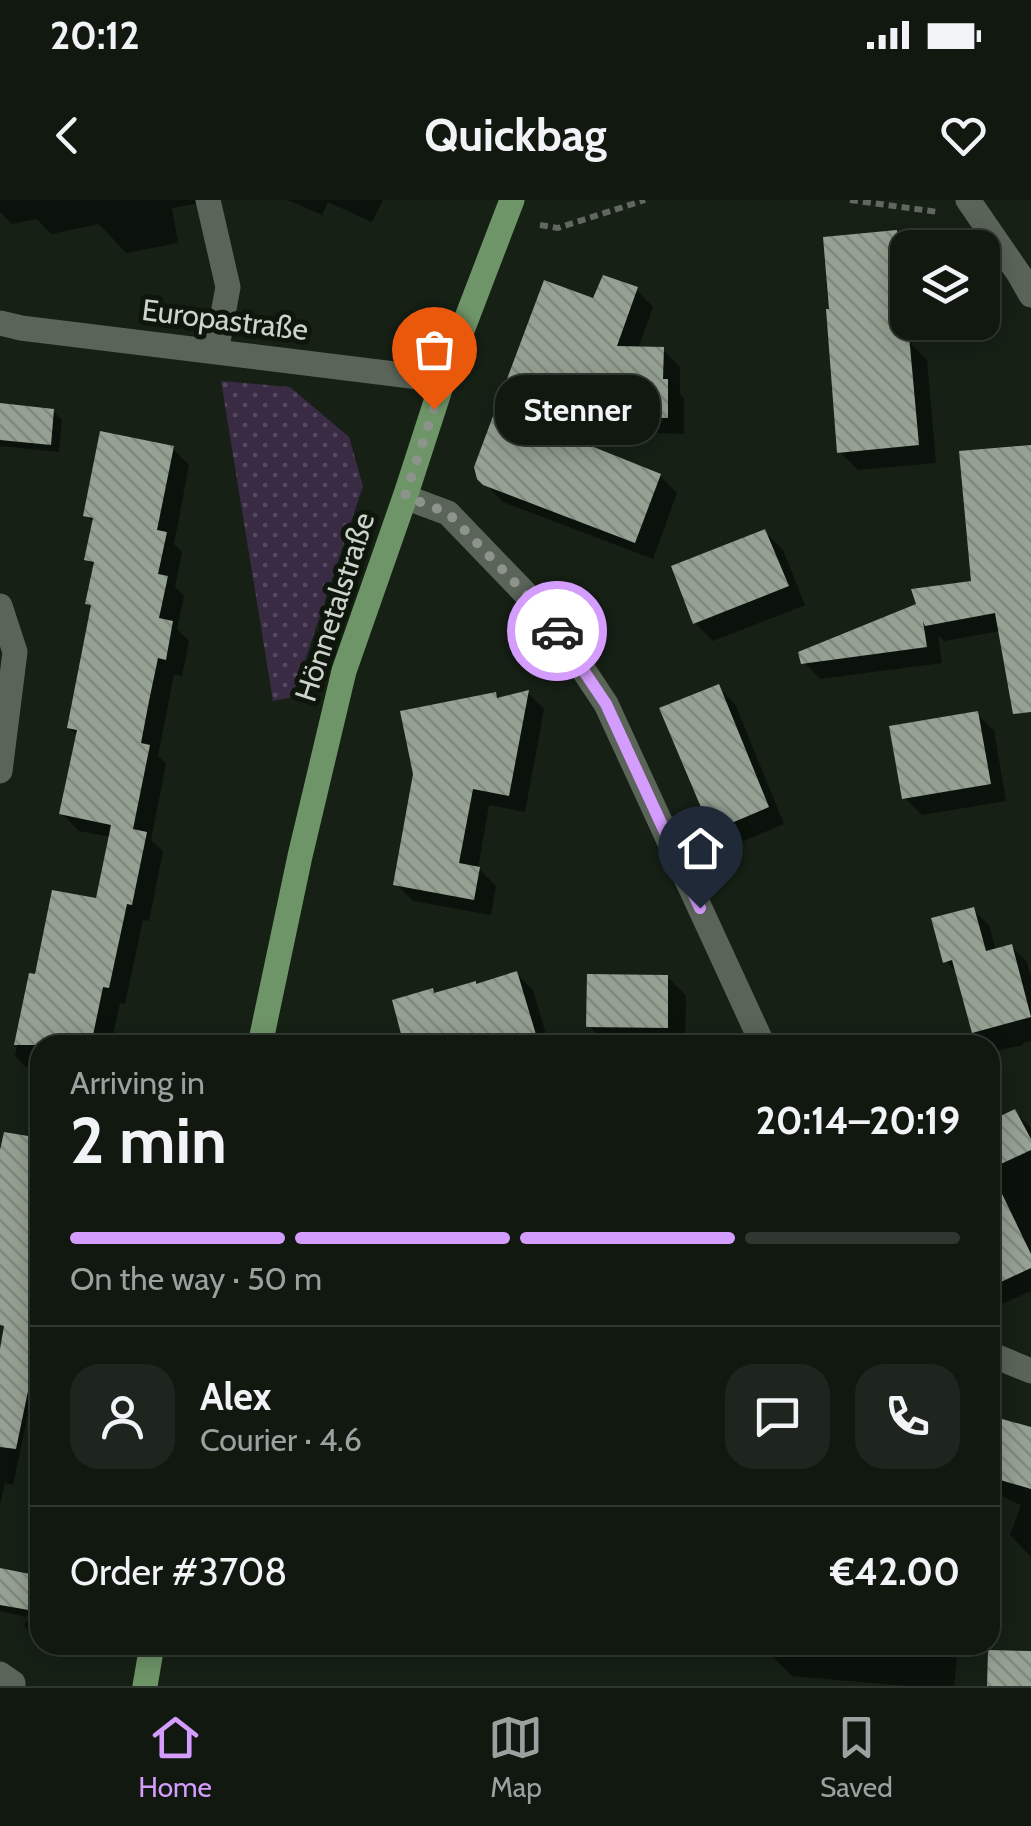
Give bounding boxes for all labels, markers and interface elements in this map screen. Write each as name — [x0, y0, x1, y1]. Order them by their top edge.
text: 20:12 — [50, 12, 140, 59]
icon: back — [40, 108, 95, 163]
text: Quickbag — [424, 108, 607, 162]
icon: heart — [936, 108, 991, 163]
map controls — [890, 230, 1000, 340]
button: layers — [890, 230, 1000, 340]
street label: Europastraße — [140, 291, 310, 348]
pin — [392, 307, 477, 410]
icon: bag — [407, 322, 462, 377]
callout: Stenner — [494, 374, 659, 444]
text: Stenner — [523, 390, 632, 429]
street label: Hönnetalstraße — [287, 508, 382, 706]
courier — [507, 581, 607, 681]
icon: car — [530, 604, 585, 659]
pin — [658, 806, 743, 909]
icon: home — [673, 821, 728, 876]
text: Arriving in — [70, 1063, 205, 1102]
text: 20:14–20:19 — [756, 1097, 960, 1144]
text: 2 min — [70, 1100, 227, 1179]
text: On the way · 50 m — [70, 1259, 322, 1298]
button: person — [70, 1364, 175, 1469]
button: chat — [725, 1364, 830, 1469]
button: phone — [855, 1364, 960, 1469]
text: Alex — [200, 1373, 271, 1420]
text: Courier · 4.6 — [200, 1420, 362, 1459]
text: Order #3708 — [70, 1548, 287, 1595]
text: €42.00 — [830, 1548, 960, 1595]
tab: Home — [138, 1710, 212, 1804]
tab: Map — [488, 1710, 543, 1804]
tab: Saved — [820, 1710, 893, 1804]

